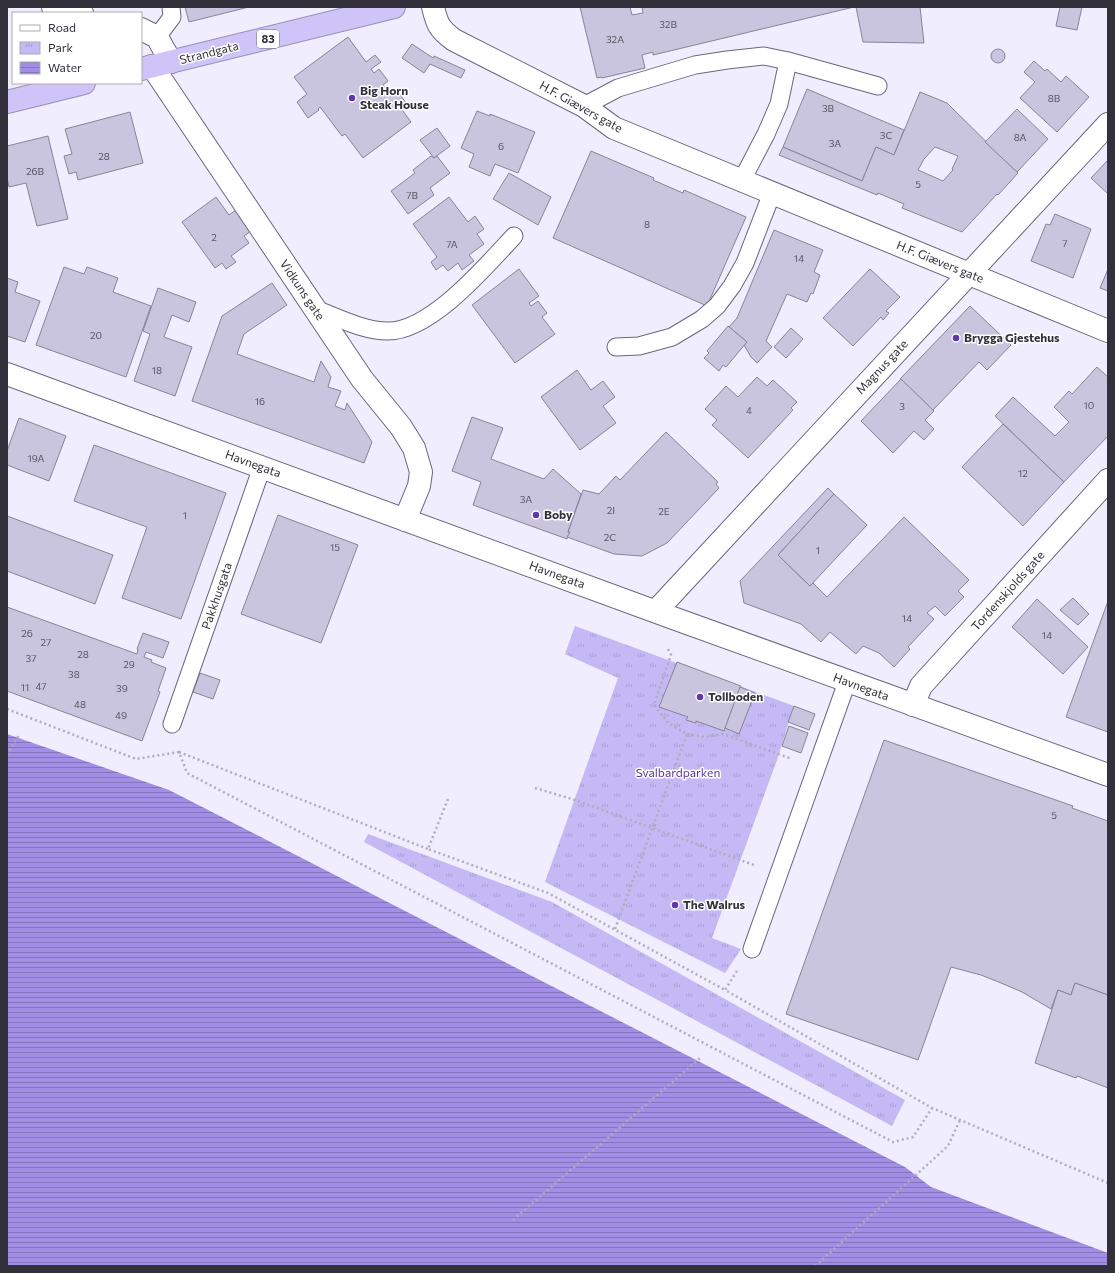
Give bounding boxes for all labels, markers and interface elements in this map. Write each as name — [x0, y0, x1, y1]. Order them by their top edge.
legend — [12, 12, 142, 84]
house number: 32B — [659, 18, 677, 30]
text: Road — [48, 20, 76, 34]
road number: 83 — [257, 30, 279, 48]
house number: 32A — [606, 33, 624, 45]
street label: Strandgata — [178, 38, 240, 66]
text: Park — [48, 40, 74, 54]
text: Water — [48, 60, 82, 74]
street label: H.F. Giævers gate — [538, 78, 625, 135]
place label: Big Horn Steak House — [360, 83, 429, 111]
house number: 8B — [1048, 92, 1061, 104]
marker: Big Horn Steak House — [347, 93, 357, 103]
house number: 3B — [822, 102, 835, 114]
house number: 3C — [880, 129, 892, 141]
house number: 8A — [1014, 131, 1026, 143]
house number: 3A — [829, 137, 841, 149]
house number: 6 — [498, 140, 504, 152]
house number: 28 — [98, 150, 110, 162]
house number: 26B — [26, 165, 45, 177]
house number: 5 — [915, 178, 921, 190]
house number: 7B — [406, 189, 418, 201]
house number: 8 — [644, 218, 650, 230]
house number: 2 — [211, 231, 217, 243]
street label: H.F. Giævers gate — [895, 237, 986, 285]
house number: 7 — [1062, 237, 1068, 249]
house number: 7A — [446, 238, 458, 250]
house number: 14 — [794, 252, 804, 264]
street label: Vidkuns gate — [277, 257, 328, 322]
house number: 20 — [90, 329, 102, 341]
place label: Brygga Gjestehus — [964, 330, 1060, 344]
marker: Brygga Gjestehus — [951, 333, 961, 343]
street label: Magnus gate — [853, 336, 910, 396]
house number: 18 — [152, 364, 162, 376]
house number: 16 — [255, 395, 265, 407]
house number: 10 — [1084, 399, 1094, 411]
house number: 3 — [899, 400, 905, 412]
house number: 4 — [746, 404, 752, 416]
street label: Havnegata — [224, 446, 283, 480]
house number: 19A — [27, 452, 45, 464]
house number: 12 — [1018, 467, 1028, 479]
house number: 3A — [520, 493, 532, 505]
house number: 2I — [607, 504, 615, 516]
house number: 2E — [658, 505, 670, 517]
place label: Boby — [544, 507, 573, 521]
house number: 1 — [183, 509, 187, 521]
marker: Boby — [531, 510, 541, 520]
house number: 2C — [604, 531, 616, 543]
house number: 15 — [330, 541, 340, 553]
house number: 1 — [816, 544, 820, 556]
street label: Tordenskjolds gate — [968, 548, 1047, 633]
street label: Havnegata — [528, 557, 587, 591]
street label: Pakkhusgata — [198, 560, 234, 631]
house number: 14 — [902, 612, 912, 624]
house number: 26 — [21, 627, 33, 639]
house number: 14 — [1042, 629, 1052, 641]
house number: 27 — [41, 636, 51, 648]
house number: 28 — [77, 648, 89, 660]
house number: 37 — [26, 652, 36, 664]
house number: 29 — [123, 658, 135, 670]
house number: 38 — [68, 668, 80, 680]
street label: Havnegata — [832, 669, 891, 703]
house number: 47 — [35, 680, 47, 692]
house number: 11 — [21, 681, 29, 693]
house number: 39 — [116, 682, 128, 694]
place label: Tollboden — [708, 689, 763, 703]
marker: Tollboden — [695, 692, 705, 702]
house number: 48 — [74, 698, 86, 710]
house number: 49 — [115, 709, 127, 721]
park label: Svalbardparken — [636, 765, 720, 779]
house number: 5 — [1051, 809, 1057, 821]
place label: The Walrus — [683, 897, 746, 911]
marker: The Walrus — [670, 900, 680, 910]

